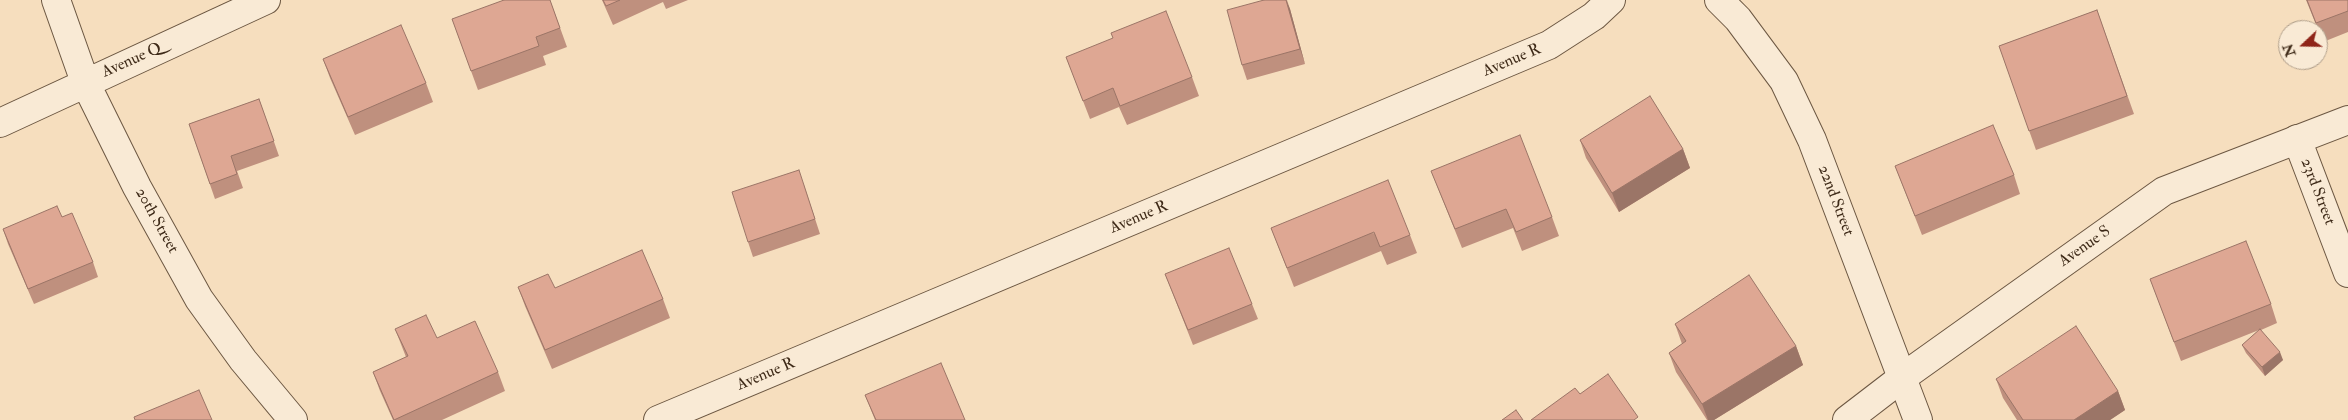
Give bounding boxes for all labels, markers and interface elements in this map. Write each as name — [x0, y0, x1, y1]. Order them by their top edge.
north arrow — [2278, 20, 2328, 70]
street label: Avenue Q — [99, 39, 165, 83]
street label: Avenue R — [1480, 40, 1544, 82]
text: N — [2279, 41, 2300, 59]
street label: 23rd Street — [2296, 156, 2338, 228]
street label: 22nd Street — [1813, 163, 1857, 239]
street label: 20th Street — [130, 185, 182, 257]
street label: Avenue R — [1107, 197, 1171, 239]
street label: Avenue S — [2055, 222, 2115, 272]
street label: Avenue R — [734, 354, 798, 396]

